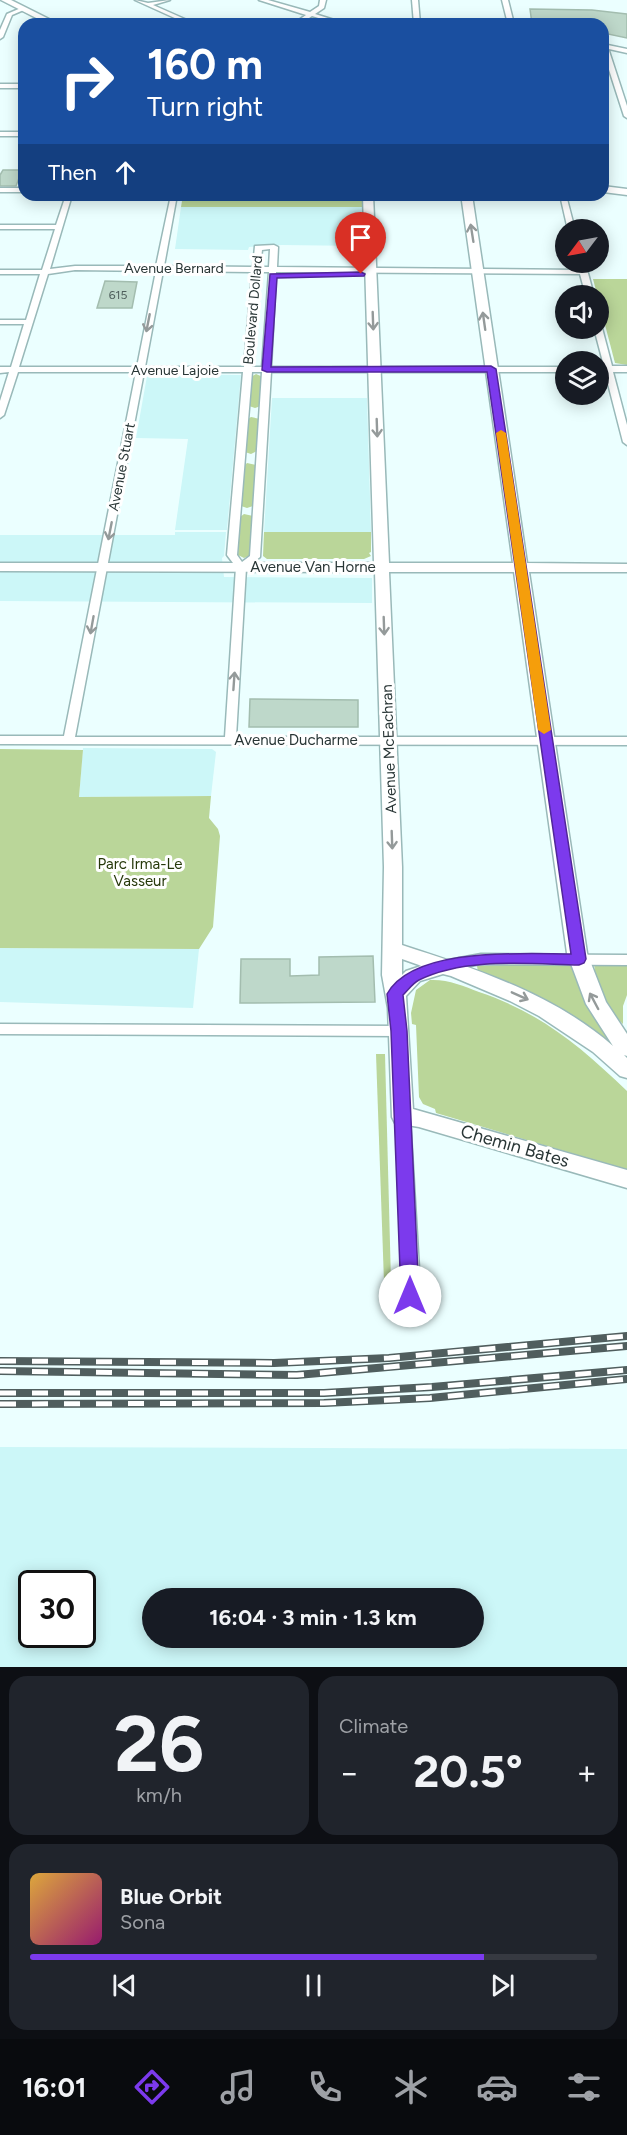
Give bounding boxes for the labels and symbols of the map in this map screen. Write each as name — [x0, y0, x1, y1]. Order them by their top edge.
pin — [335, 212, 386, 274]
north arrow — [555, 219, 609, 273]
one-way arrow — [466, 224, 477, 244]
street label: Boulevard Dollard — [240, 255, 266, 365]
street label: Avenue Bernard — [124, 260, 224, 277]
house number: 615 — [109, 288, 127, 302]
one-way arrow — [367, 310, 379, 330]
one-way arrow — [479, 311, 490, 331]
one-way arrow — [142, 313, 153, 332]
street label: Avenue Lajoie — [131, 362, 219, 379]
one-way arrow — [371, 417, 383, 437]
street label: Avenue Stuart — [105, 421, 139, 513]
one-way arrow — [104, 521, 115, 540]
street label: Avenue Van Horne — [250, 558, 376, 576]
one-way arrow — [86, 614, 97, 634]
one-way arrow — [378, 615, 390, 635]
one-way arrow — [229, 672, 240, 692]
street label: Avenue McEachran — [378, 684, 400, 814]
street label: Avenue Ducharme — [234, 731, 358, 749]
one-way arrow — [386, 830, 397, 850]
park label: Parc Irma-Le Vasseur — [98, 855, 182, 890]
one-way arrow — [511, 990, 529, 1002]
one-way arrow — [588, 992, 600, 1010]
street label: Chemin Bates — [458, 1120, 572, 1172]
position arrow — [378, 1264, 442, 1328]
speed limit sign: 30 — [18, 1570, 96, 1648]

